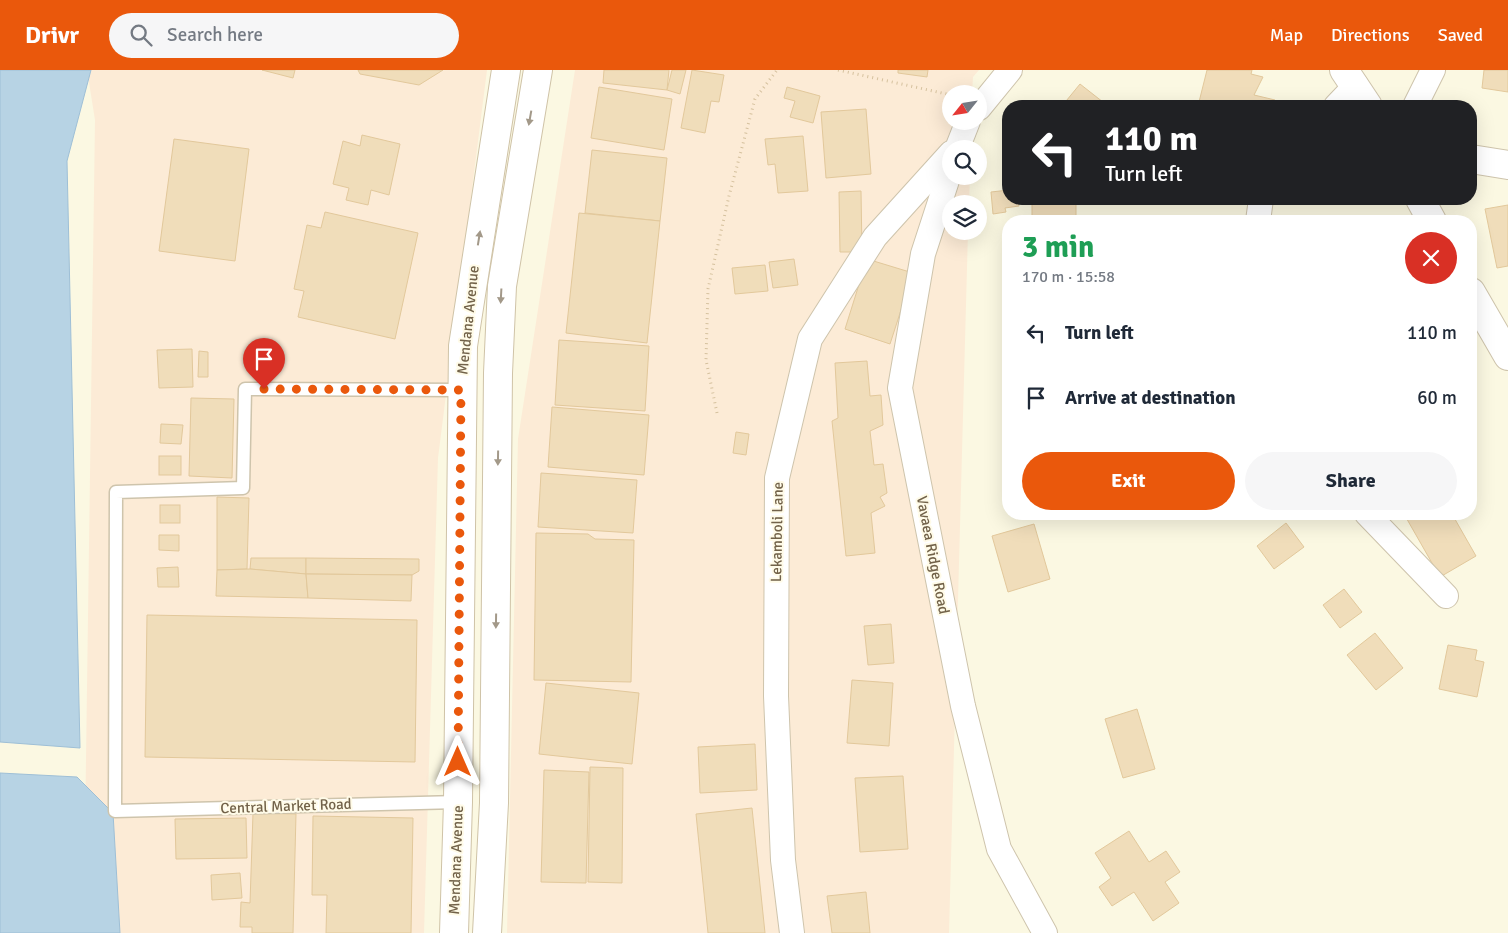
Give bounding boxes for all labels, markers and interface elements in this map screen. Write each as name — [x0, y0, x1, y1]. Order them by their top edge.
search box — [109, 13, 459, 58]
text: Drivr — [25, 20, 79, 50]
icon: search — [127, 21, 155, 49]
text: Search here — [167, 23, 263, 47]
text: Map — [1270, 24, 1303, 46]
text: Directions — [1331, 24, 1410, 46]
text: Saved — [1438, 24, 1483, 46]
north arrow — [942, 85, 988, 130]
map controls — [942, 85, 987, 240]
one-way arrow — [526, 110, 534, 126]
text: 110 m — [1105, 117, 1198, 160]
icon: left — [1022, 120, 1087, 185]
button: search — [942, 140, 987, 185]
text: Turn left — [1105, 160, 1183, 187]
button: layers — [942, 195, 987, 240]
text: 3 min — [1022, 229, 1094, 266]
one-way arrow — [475, 230, 483, 246]
button: close — [1405, 232, 1457, 284]
street label: Mendana Avenue — [453, 265, 483, 375]
text: 170 m · 15:58 — [1022, 267, 1115, 287]
one-way arrow — [497, 288, 505, 304]
icon: left — [1022, 319, 1050, 347]
text: Turn left — [1065, 321, 1134, 345]
text: 110 m — [1407, 321, 1457, 345]
pin — [243, 338, 285, 389]
icon: arrive — [250, 345, 278, 373]
icon: arrive — [1022, 384, 1050, 412]
text: Arrive at destination — [1065, 386, 1236, 410]
text: 60 m — [1417, 386, 1457, 410]
one-way arrow — [494, 450, 502, 466]
button: Exit — [1022, 452, 1235, 510]
button: Share — [1245, 452, 1457, 510]
street label: Lekamboli Lane — [767, 482, 787, 582]
street label: Vavaea Ridge Road — [913, 494, 953, 616]
one-way arrow — [492, 613, 500, 629]
position arrow — [431, 735, 483, 787]
street label: Central Market Road — [220, 795, 352, 817]
street label: Mendana Avenue — [445, 805, 467, 915]

